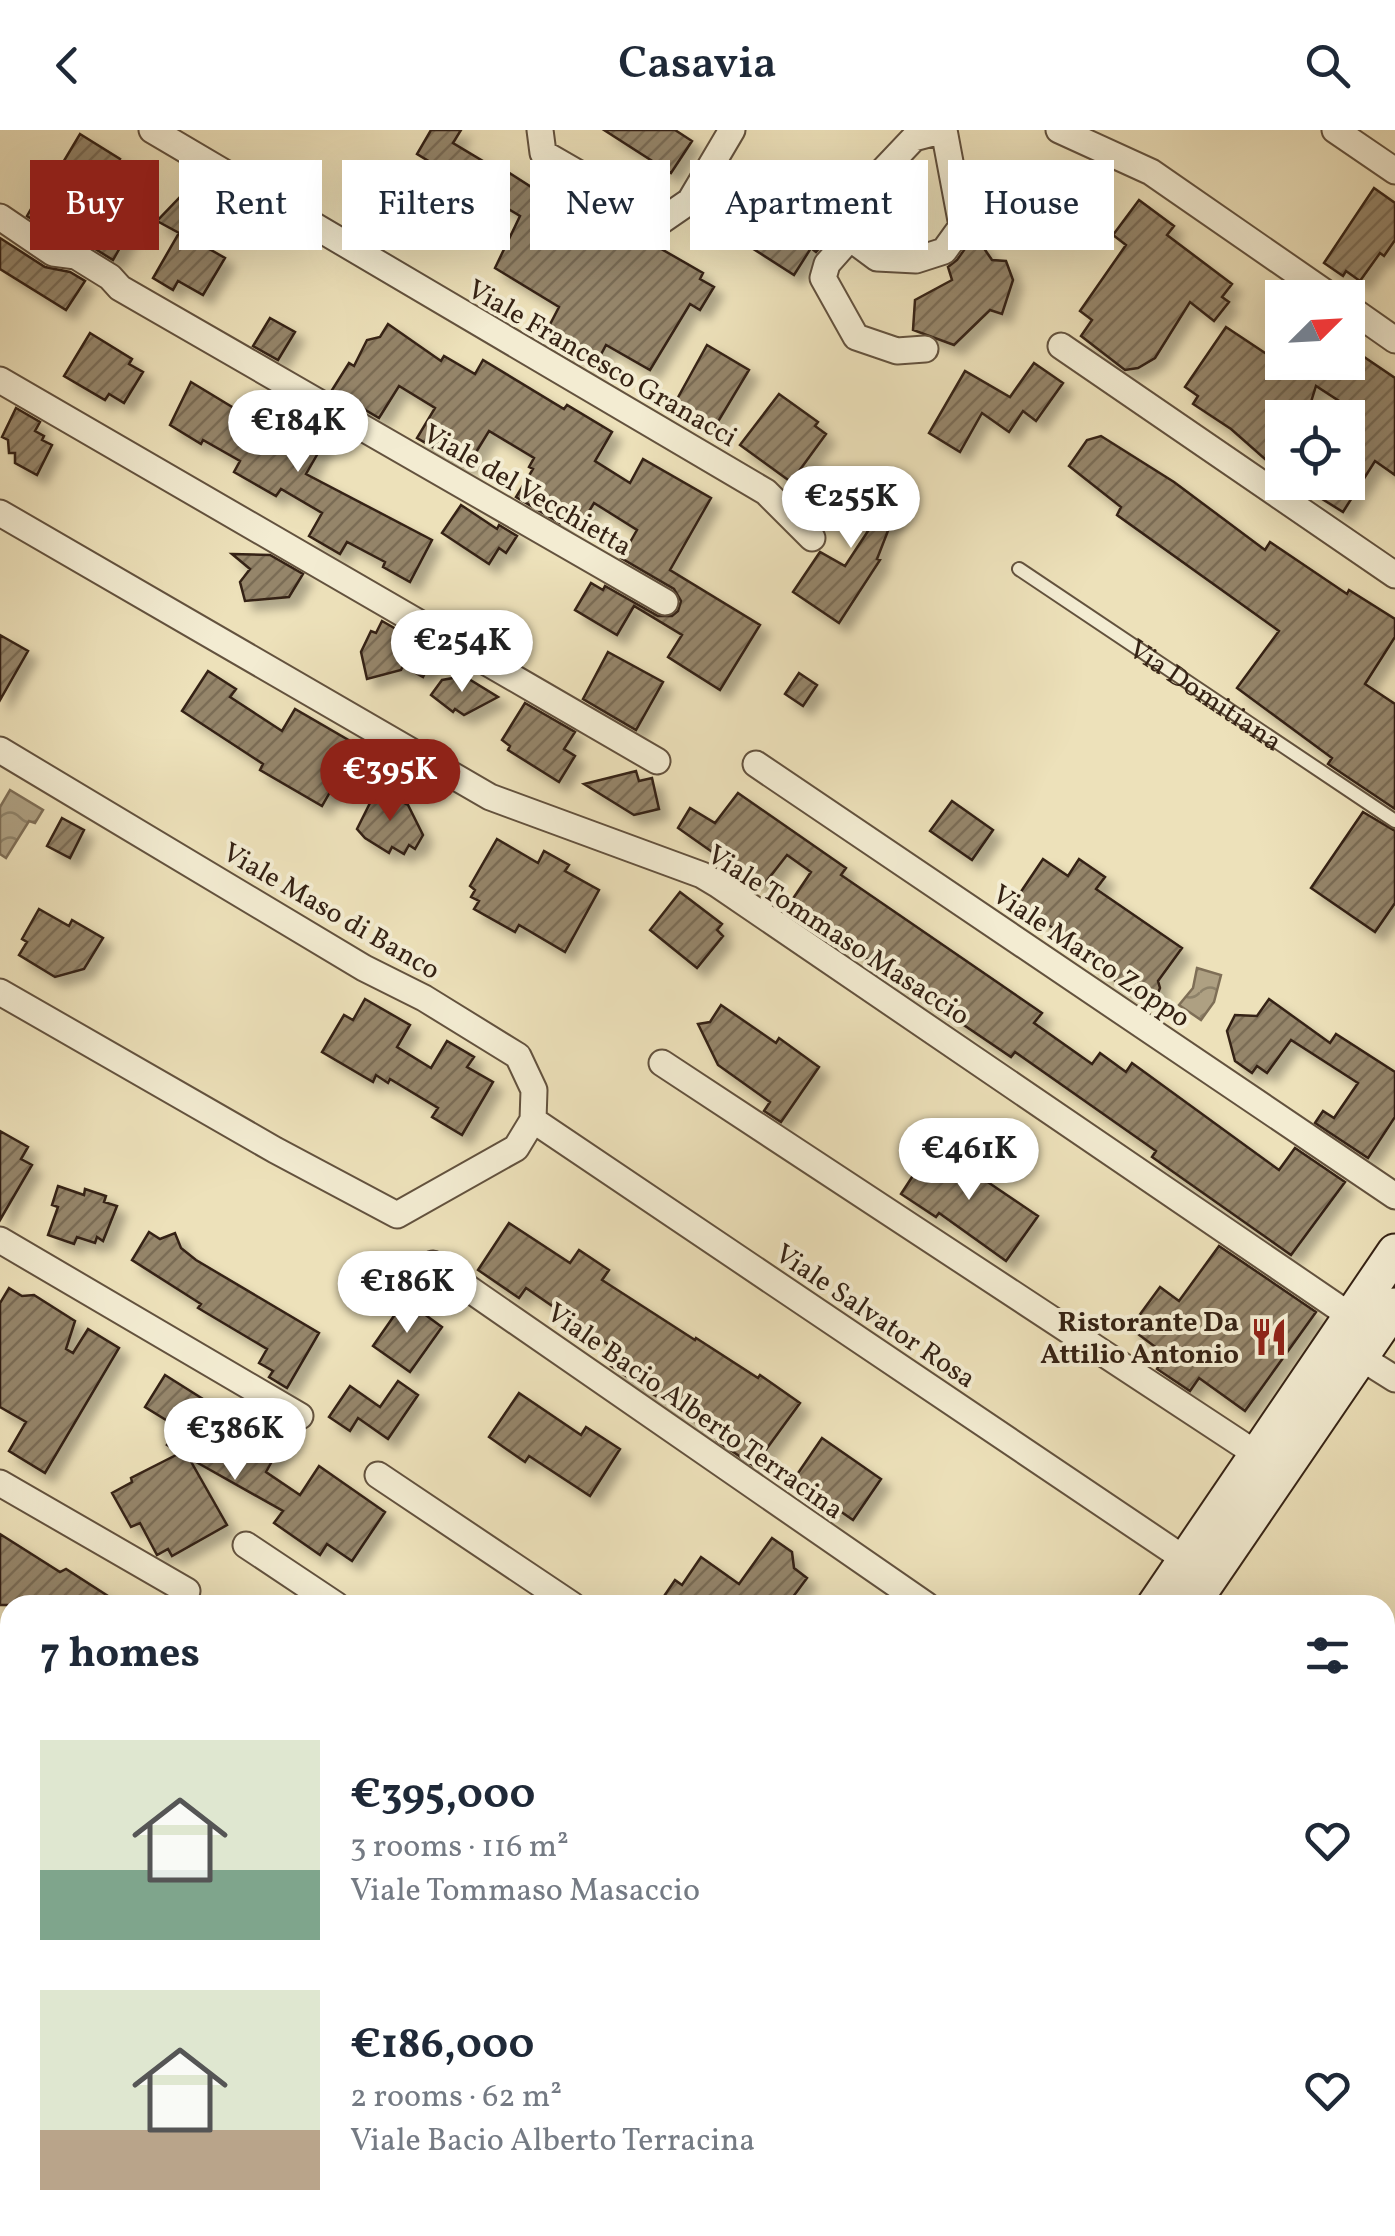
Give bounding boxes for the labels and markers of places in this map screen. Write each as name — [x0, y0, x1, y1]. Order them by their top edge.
pin: €184K — [228, 390, 368, 475]
pin: €255K — [781, 466, 921, 551]
pin: €254K — [392, 610, 532, 695]
pin: €395K — [320, 739, 460, 824]
pin: €461K — [899, 1118, 1039, 1203]
pin: €186K — [337, 1251, 477, 1336]
place label: Ristorante Da Attilio Antonio — [1040, 1304, 1239, 1375]
restaurant icon: Ristorante Da Attilio Antonio — [1248, 1316, 1290, 1358]
pin: €386K — [165, 1398, 305, 1483]

